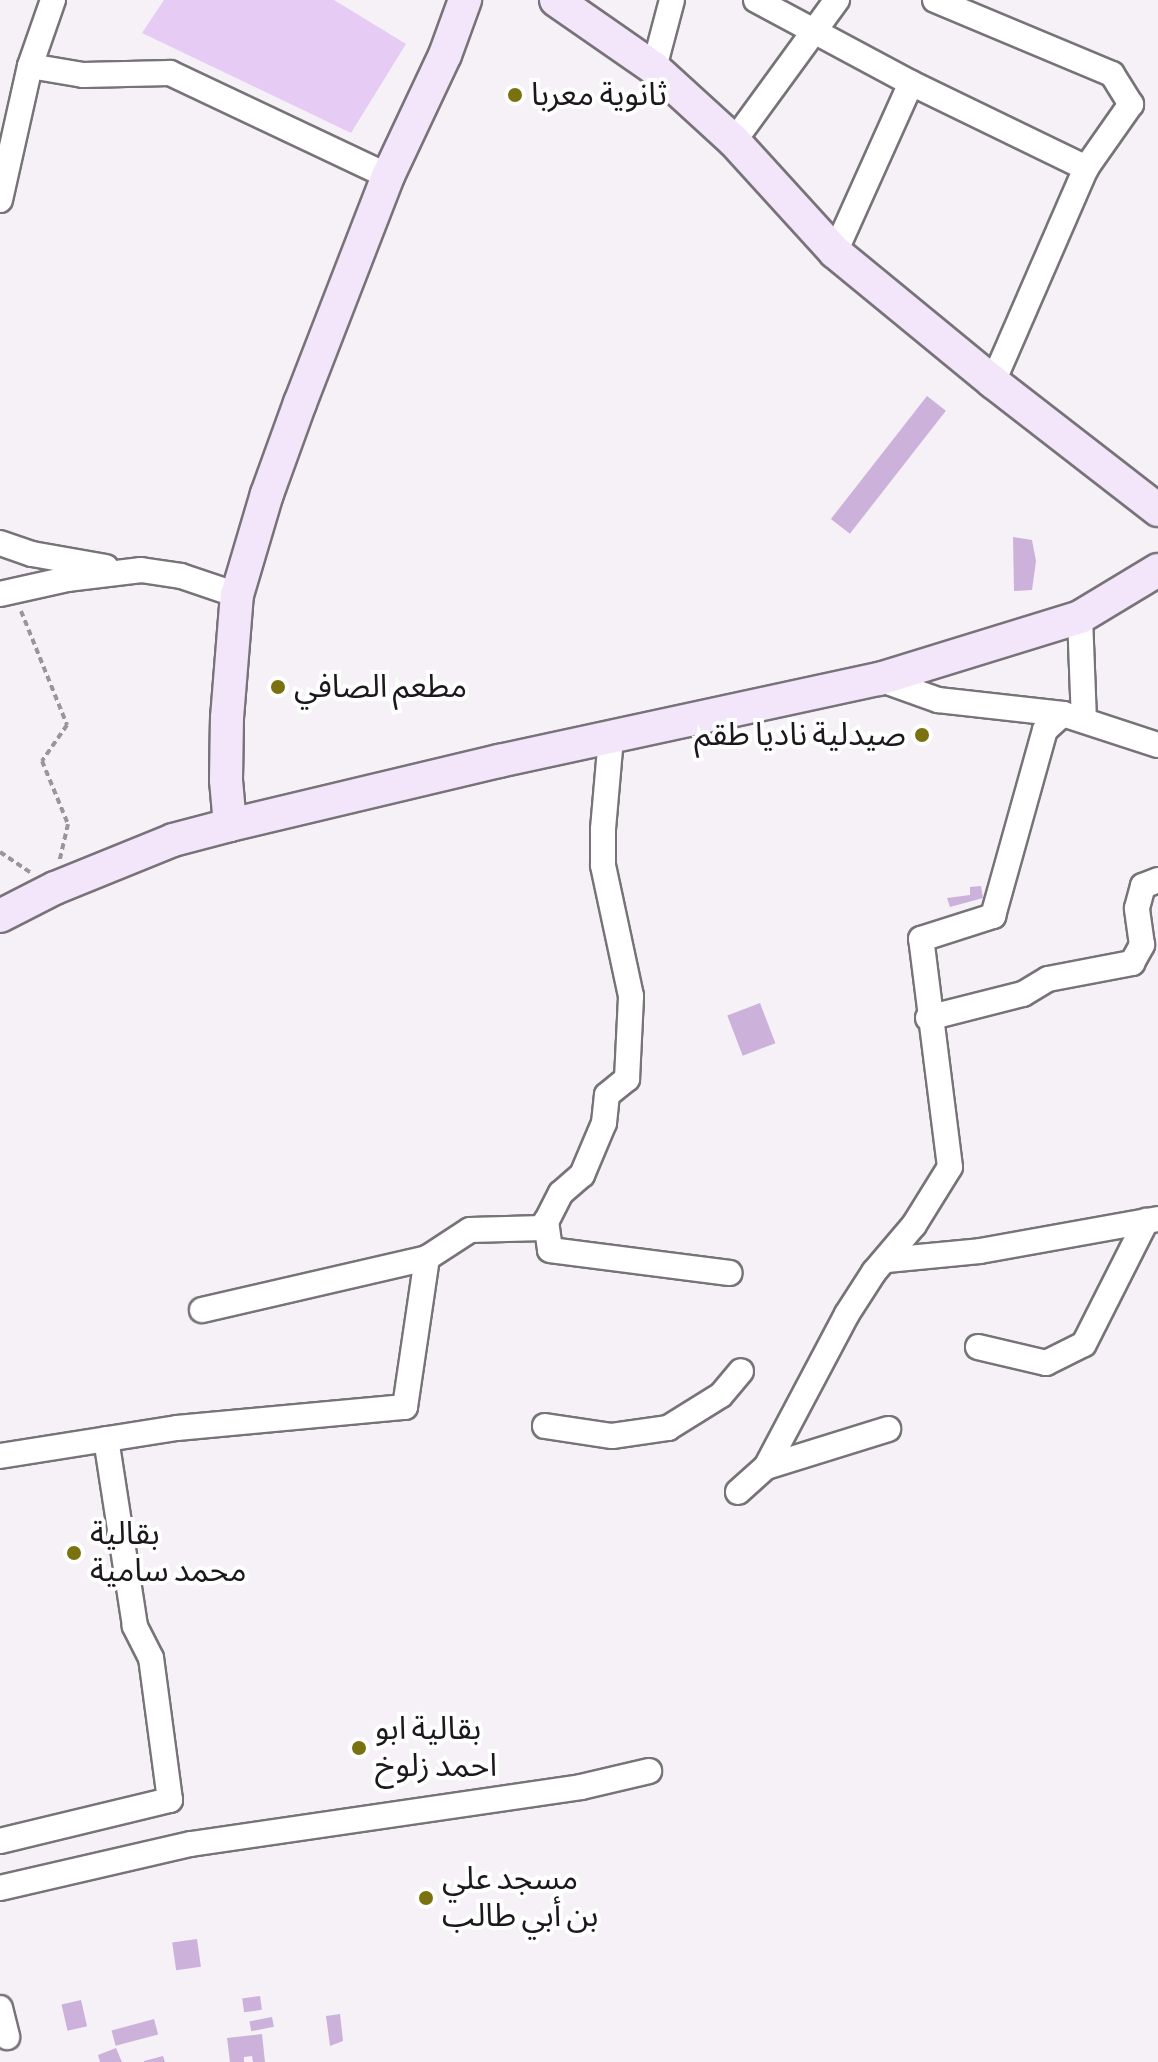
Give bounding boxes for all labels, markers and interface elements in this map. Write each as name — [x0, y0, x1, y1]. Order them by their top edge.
place label: ثانوية معربا — [531, 76, 667, 114]
marker: ثانوية معربا — [506, 86, 524, 104]
place label: مطعم الصافي — [294, 668, 467, 706]
marker: مطعم الصافي — [269, 678, 287, 696]
place label: صيدلية ناديا طقم — [694, 716, 906, 754]
marker: صيدلية ناديا طقم — [913, 726, 931, 744]
place label: بقالية محمد سامية — [90, 1516, 247, 1591]
marker: بقالية محمد سامية — [65, 1544, 83, 1562]
place label: بقالية ابو احمد زلوخ — [375, 1711, 497, 1786]
marker: بقالية ابو احمد زلوخ — [350, 1739, 368, 1757]
place label: مسجد علي بن أبي طالب — [442, 1861, 598, 1936]
marker: مسجد علي بن أبي طالب — [417, 1889, 435, 1907]

